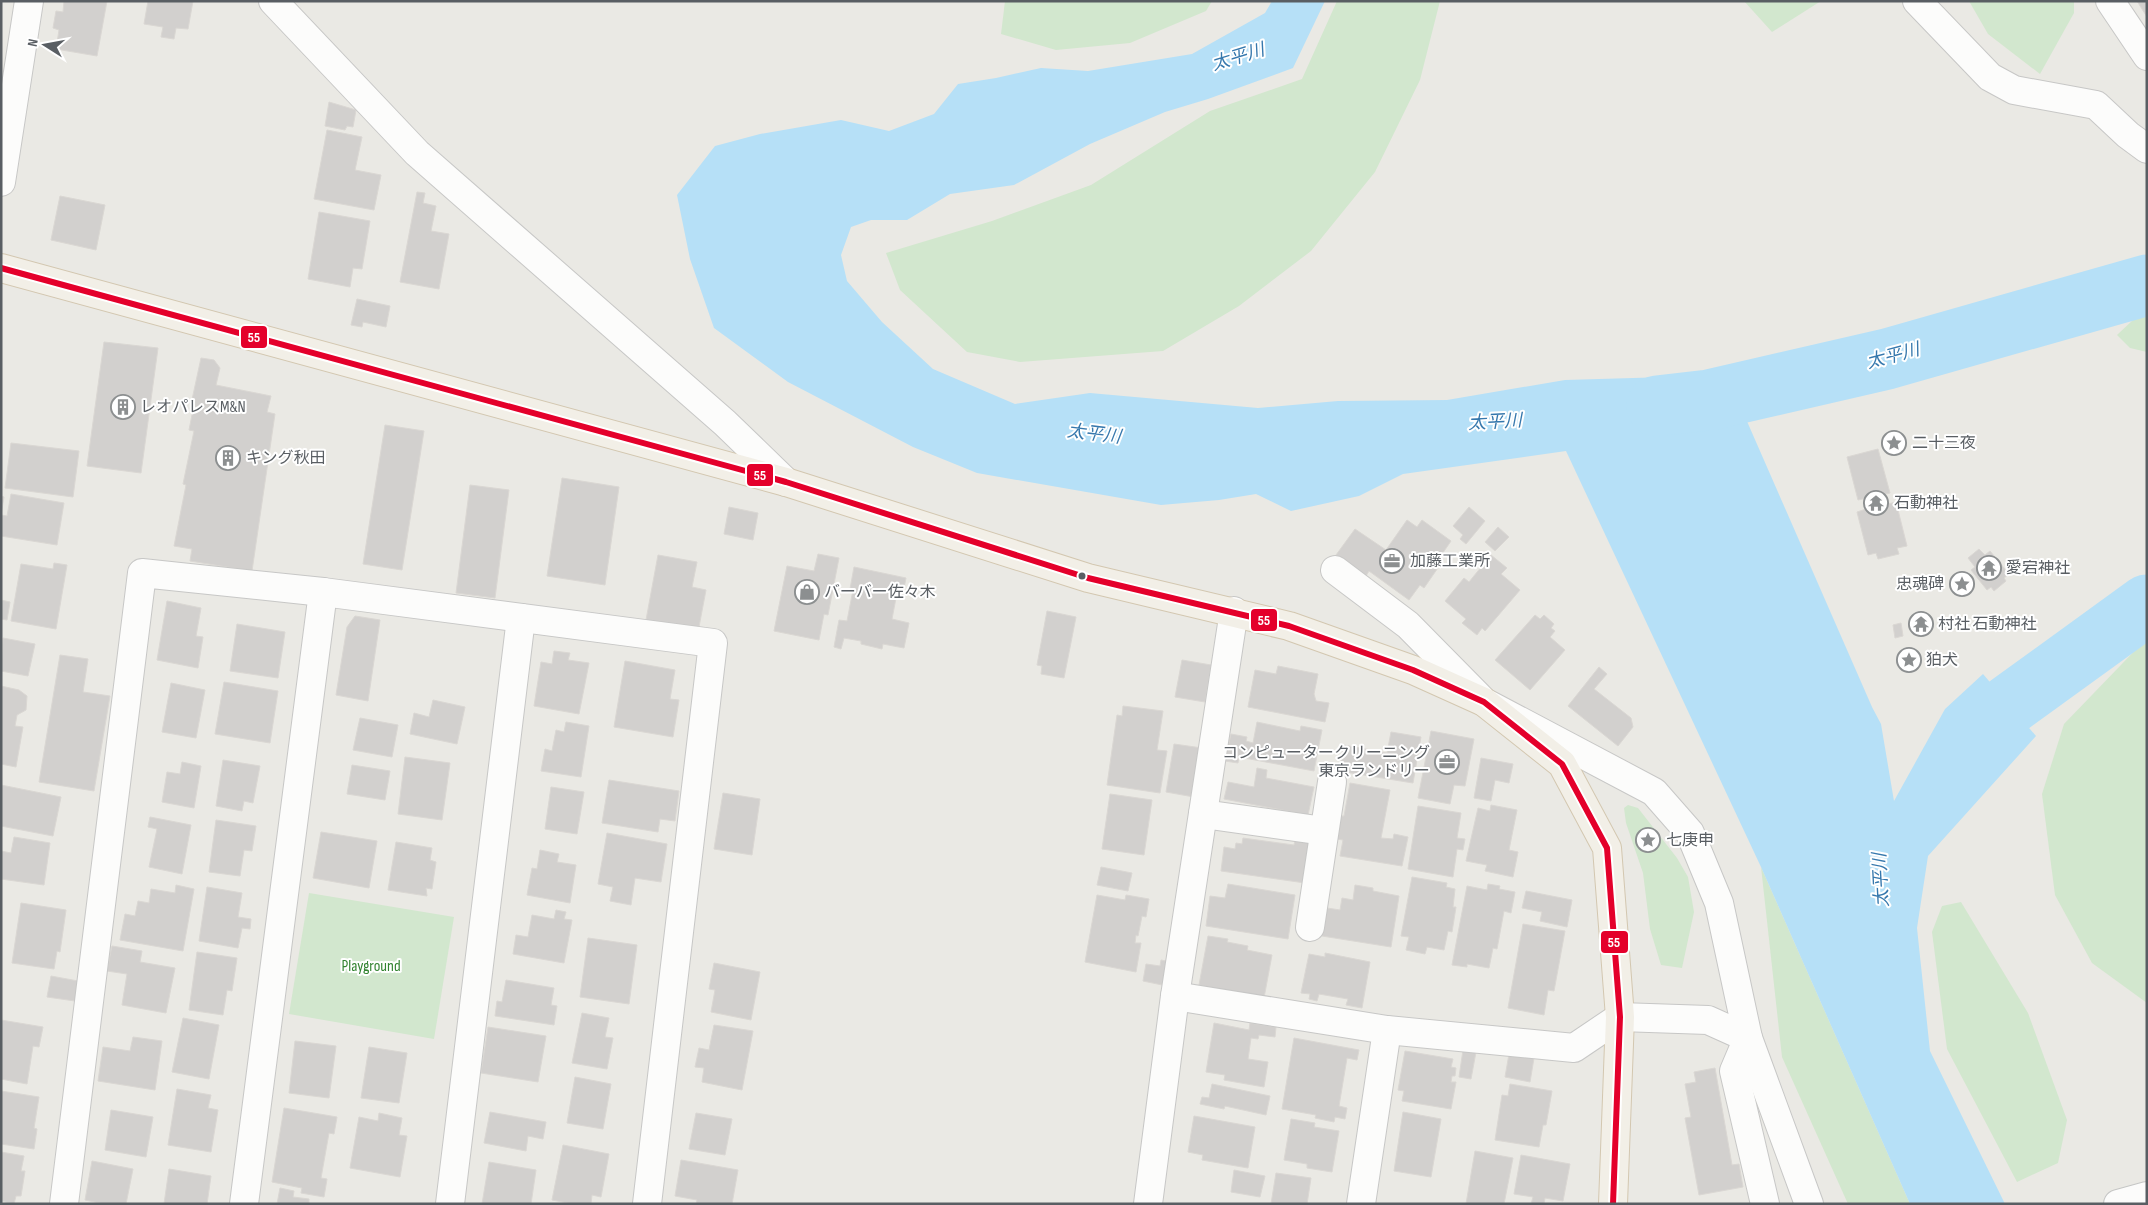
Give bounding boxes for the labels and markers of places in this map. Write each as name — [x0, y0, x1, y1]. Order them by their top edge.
building icon: レオパレスM&N — [110, 394, 136, 420]
place label: レオパレスM&N — [140, 398, 246, 417]
place icon: 二十三夜 — [1881, 430, 1907, 456]
place label: 二十三夜 — [1912, 434, 1976, 453]
building icon: キング秋田 — [215, 445, 241, 471]
place label: キング秋田 — [246, 449, 326, 468]
temple icon: 石動神社 — [1863, 490, 1889, 516]
place label: 石動神社 — [1894, 494, 1958, 513]
office icon: 加藤工業所 — [1379, 548, 1405, 574]
place label: 加藤工業所 — [1410, 552, 1490, 571]
temple icon: 愛宕神社 — [1976, 555, 2002, 581]
place label: 愛宕神社 — [2006, 559, 2070, 578]
unlabelled marker — [1077, 571, 1087, 581]
place icon: 忠魂碑 — [1949, 571, 1975, 597]
place label: 忠魂碑 — [1896, 575, 1944, 594]
shop icon: バーバー佐々木 — [794, 579, 820, 605]
place label: バーバー佐々木 — [824, 583, 936, 602]
temple icon: 村社 石動神社 — [1908, 611, 1934, 637]
place label: 村社 石動神社 — [1938, 615, 2037, 634]
place icon: 狛犬 — [1896, 647, 1922, 673]
place label: 狛犬 — [1926, 651, 1958, 670]
place label: コンピュータークリーニング 東京ランドリー — [1222, 744, 1430, 781]
office icon: コンピュータークリーニング 東京ランドリー — [1434, 749, 1460, 775]
place icon: 七庚申 — [1635, 827, 1661, 853]
place label: 七庚申 — [1666, 831, 1714, 850]

